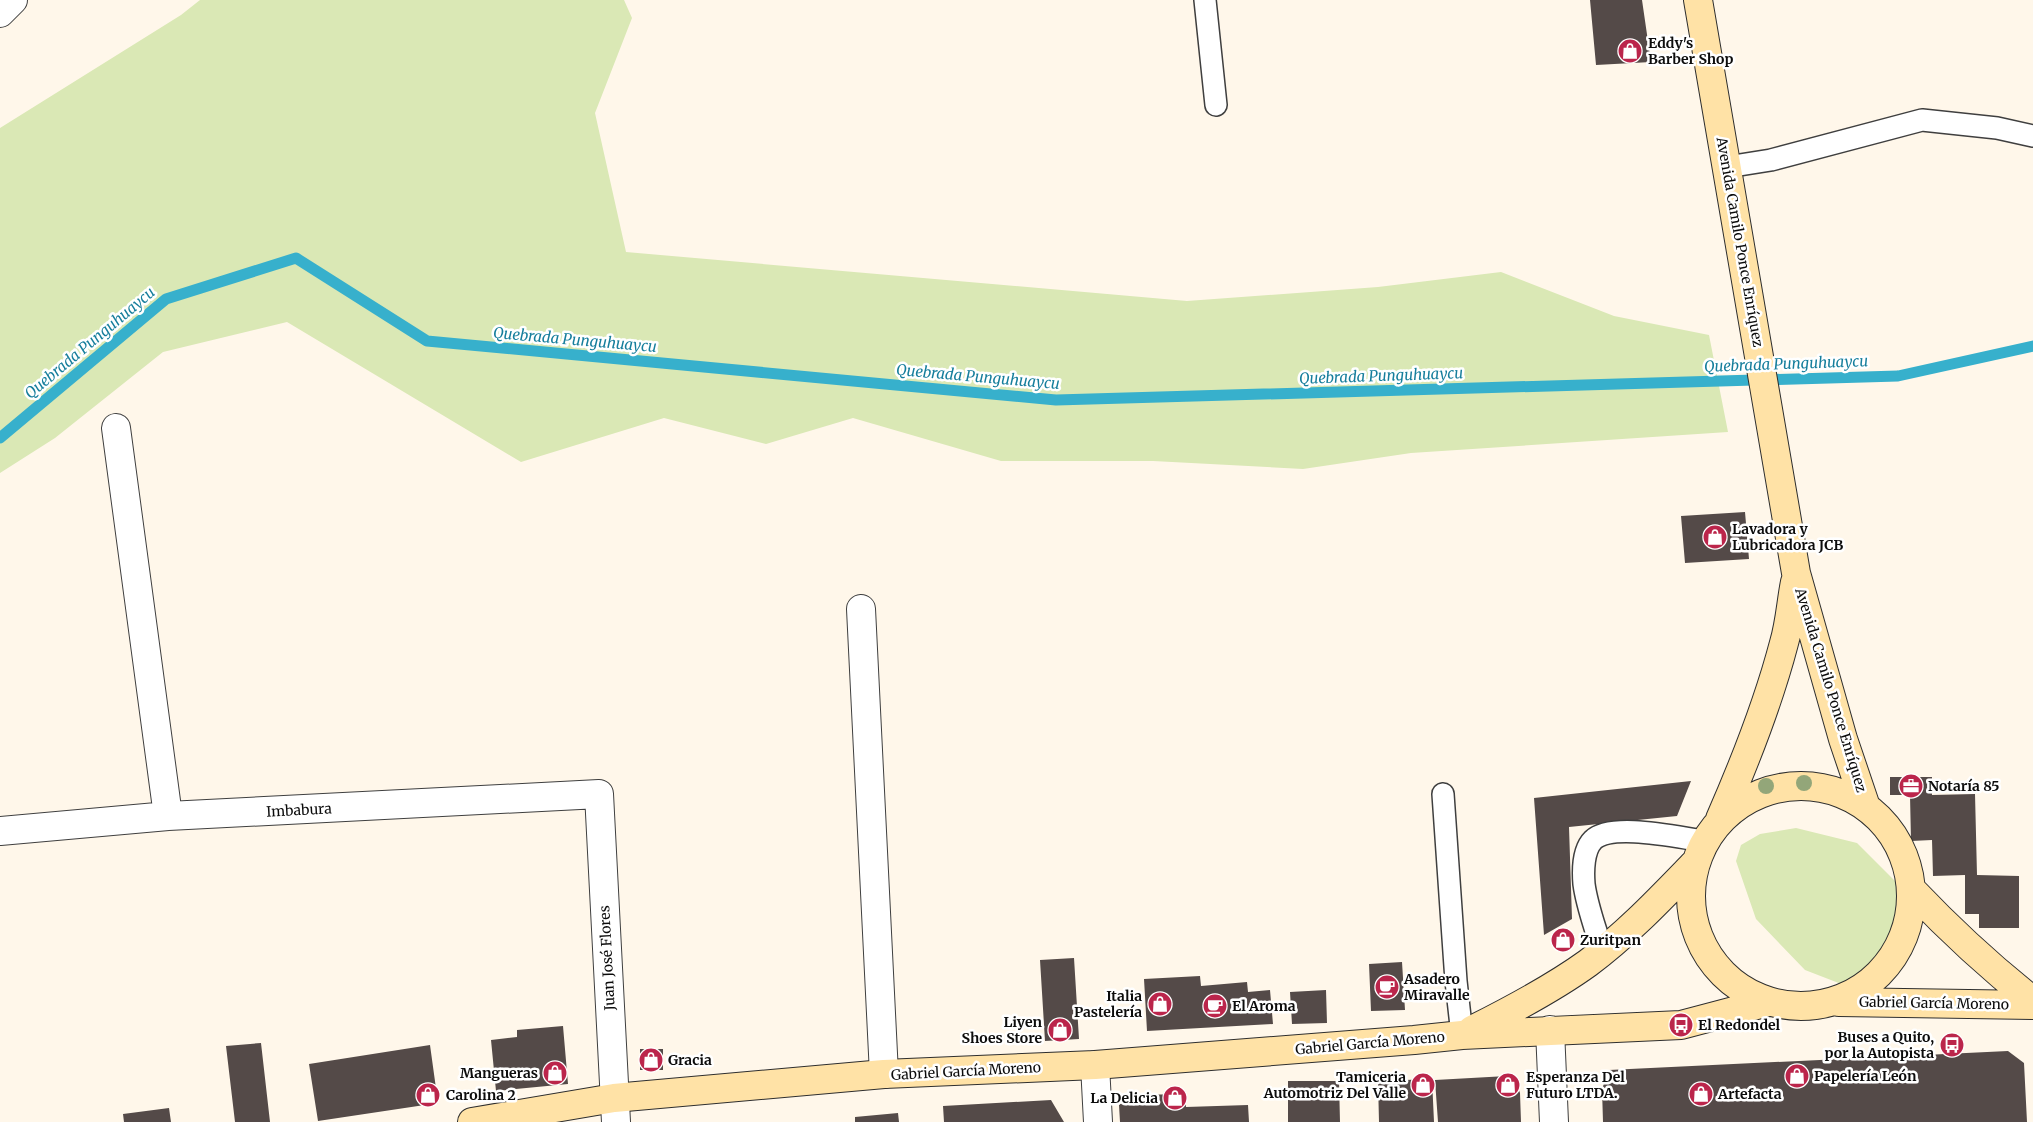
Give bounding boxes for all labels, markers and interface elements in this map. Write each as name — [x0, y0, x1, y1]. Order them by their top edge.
place label: Eddy's Barber Shop — [1648, 34, 1733, 68]
shop icon: Eddy's Barber Shop — [1617, 38, 1643, 64]
street label: Avenida Camilo Ponce Enríquez — [1712, 135, 1767, 349]
water label: Quebrada Punguhuaycu — [21, 282, 159, 403]
water label: Quebrada Punguhuaycu — [492, 323, 658, 356]
water label: Quebrada Punguhuaycu — [1704, 351, 1869, 376]
water label: Quebrada Punguhuaycu — [895, 360, 1061, 393]
water label: Quebrada Punguhuaycu — [1299, 363, 1464, 388]
place label: Lavadora y Lubricadora JCB — [1732, 520, 1843, 554]
shop icon: Lavadora y Lubricadora JCB — [1702, 524, 1728, 550]
street label: Avenida Camilo Ponce Enríquez — [1791, 585, 1871, 795]
office icon: Notaría 85 — [1898, 773, 1924, 799]
place label: Notaría 85 — [1928, 777, 1999, 795]
street label: Imbabura — [266, 799, 333, 821]
street label: Juan José Flores — [595, 905, 619, 1012]
shop icon: Zuritpan — [1550, 927, 1576, 953]
place label: Zuritpan — [1580, 931, 1641, 949]
place label: Asadero Miravalle — [1403, 970, 1470, 1004]
cafe icon: Asadero Miravalle — [1374, 974, 1400, 1000]
place label: Italia Pastelería — [1074, 987, 1142, 1021]
shop icon: Italia Pastelería — [1147, 991, 1173, 1017]
cafe icon: El Aroma — [1202, 993, 1228, 1019]
street label: Gabriel García Moreno — [1859, 993, 2009, 1013]
place label: El Aroma — [1232, 997, 1296, 1015]
bus stop icon: El Redondel — [1668, 1012, 1694, 1038]
place label: Liyen Shoes Store — [962, 1013, 1042, 1047]
place label: El Redondel — [1698, 1016, 1781, 1034]
shop icon: Liyen Shoes Store — [1047, 1017, 1073, 1043]
street label: Gabriel García Moreno — [1294, 1027, 1446, 1059]
place label: Buses a Quito, por la Autopista — [1825, 1028, 1934, 1062]
bus stop icon: Buses a Quito, por la Autopista — [1939, 1032, 1965, 1058]
shop icon: Gracia — [638, 1047, 664, 1073]
place label: Gracia — [668, 1051, 712, 1069]
street label: Gabriel García Moreno — [891, 1058, 1041, 1084]
shop icon: Mangueras — [542, 1060, 568, 1086]
shop icon: Papelería León — [1784, 1063, 1810, 1089]
place label: Mangueras — [460, 1064, 538, 1082]
place label: Papelería León — [1814, 1067, 1917, 1085]
place label: Tamiceria Automotriz Del Valle — [1263, 1068, 1406, 1102]
place label: Esperanza Del Futuro LTDA. — [1526, 1068, 1625, 1102]
shop icon: Tamiceria Automotriz Del Valle — [1410, 1072, 1436, 1098]
shop icon: Esperanza Del Futuro LTDA. — [1495, 1072, 1521, 1098]
shop icon: Artefacta — [1688, 1081, 1714, 1107]
shop icon: Carolina 2 — [415, 1082, 441, 1108]
shop icon: La Delicia — [1162, 1085, 1188, 1111]
place label: Artefacta — [1717, 1085, 1782, 1103]
place label: Carolina 2 — [446, 1086, 516, 1104]
place label: La Delicia — [1090, 1089, 1158, 1107]

